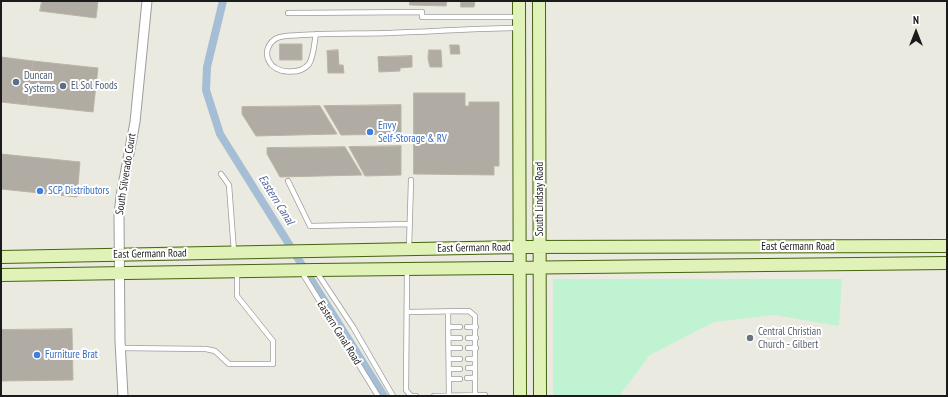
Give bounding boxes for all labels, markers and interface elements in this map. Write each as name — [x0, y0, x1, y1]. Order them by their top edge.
north arrow — [896, 12, 936, 52]
text: N — [913, 13, 919, 27]
place label: Duncan Systems — [24, 69, 55, 95]
marker: Duncan Systems — [11, 77, 21, 87]
place label: El Sol Foods — [71, 79, 117, 93]
marker: El Sol Foods — [58, 81, 68, 91]
place label: Envy Self-Storage & RV — [378, 119, 447, 145]
marker: Envy Self-Storage & RV — [365, 127, 375, 137]
street label: South Silverado Court — [113, 132, 139, 216]
street label: South Lindsay Road — [533, 162, 547, 236]
water label: Eastern Canal — [255, 172, 297, 228]
place label: SCP Distributors — [48, 184, 109, 198]
marker: SCP Distributors — [35, 186, 45, 196]
street label: East Germann Road — [761, 240, 835, 254]
street label: East Germann Road — [437, 241, 511, 255]
street label: East Germann Road — [113, 247, 187, 261]
street label: Eastern Canal Road — [314, 299, 364, 367]
place label: Central Christian Church - Gilbert — [758, 325, 821, 351]
marker: Central Christian Church - Gilbert — [745, 333, 755, 343]
place label: Furniture Brat — [45, 348, 98, 362]
marker: Furniture Brat — [32, 350, 42, 360]

